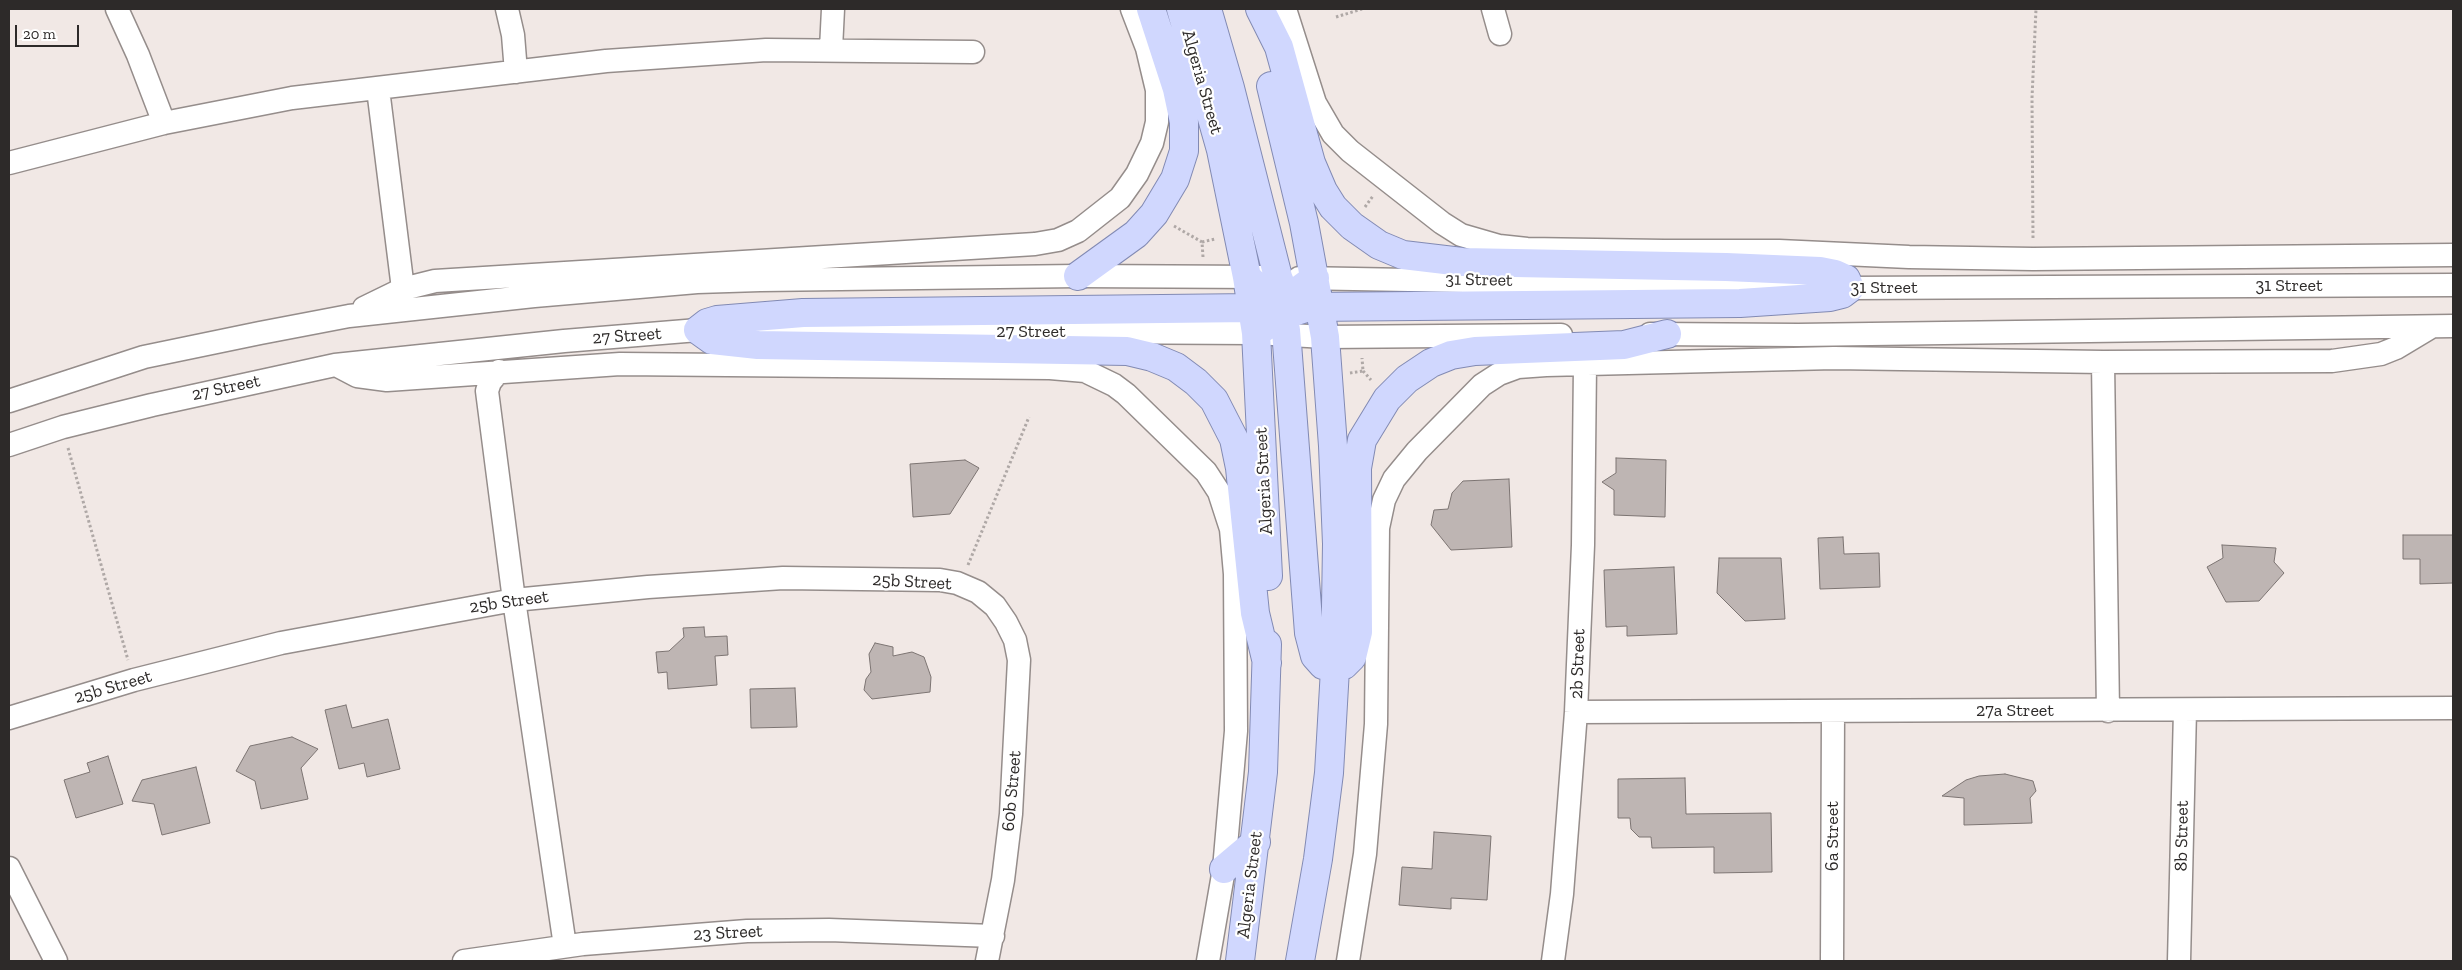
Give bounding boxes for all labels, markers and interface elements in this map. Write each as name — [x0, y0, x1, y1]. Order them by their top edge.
scale bar — [18, 15, 81, 47]
text: 20 m — [23, 25, 56, 43]
street label: Algeria Street — [1177, 27, 1227, 137]
street label: 31 Street — [1445, 269, 1513, 291]
street label: 31 Street — [2255, 275, 2323, 297]
street label: 31 Street — [1850, 277, 1918, 299]
street label: 27 Street — [996, 321, 1066, 343]
street label: 27 Street — [592, 323, 662, 349]
street label: 27 Street — [190, 370, 262, 406]
street label: Algeria Street — [1250, 427, 1278, 535]
street label: 25b Street — [872, 569, 952, 595]
street label: 25b Street — [468, 586, 550, 618]
street label: 2b Street — [1566, 628, 1590, 700]
street label: 25b Street — [72, 666, 154, 708]
street label: 27a Street — [1976, 700, 2054, 722]
street label: 60b Street — [998, 750, 1026, 832]
street label: 8b Street — [2171, 800, 2193, 872]
street label: 6a Street — [1822, 801, 1844, 871]
street label: Algeria Street — [1233, 830, 1267, 940]
street label: 23 Street — [693, 920, 763, 946]

